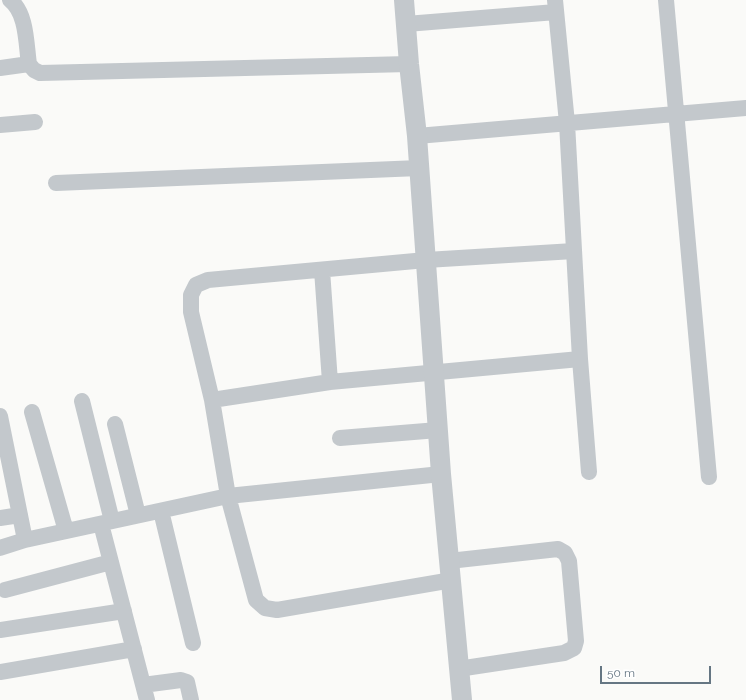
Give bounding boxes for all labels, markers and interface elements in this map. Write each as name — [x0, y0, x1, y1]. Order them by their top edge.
scale bar — [602, 658, 713, 684]
text: 50 m — [607, 666, 635, 680]

